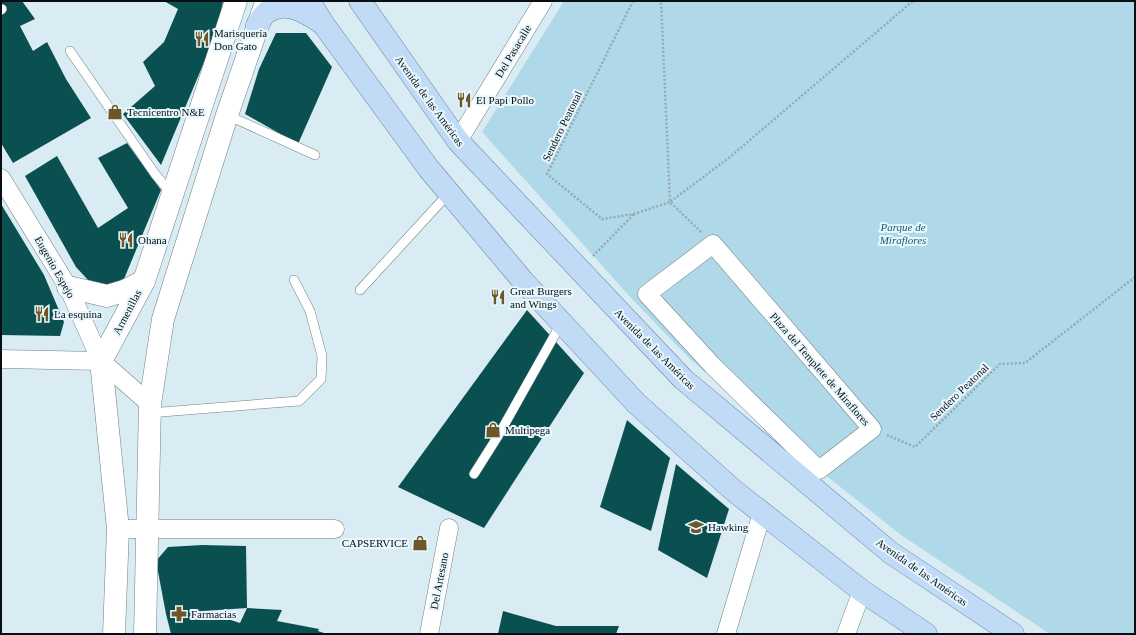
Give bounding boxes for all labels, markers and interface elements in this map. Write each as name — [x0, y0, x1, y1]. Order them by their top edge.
street label: Del Pasacalle — [493, 22, 534, 80]
place label: Marisquería Don Gato — [214, 27, 267, 52]
restaurant icon: Marisquería Don Gato — [193, 30, 211, 48]
street label: Avenida de las Américas — [393, 53, 467, 149]
street label: Sendero Peatonal — [540, 89, 584, 163]
restaurant icon: El Papi Pollo — [455, 91, 473, 109]
place label: El Papi Pollo — [476, 94, 535, 106]
shop icon: Tecnicentro N&E — [106, 103, 124, 121]
place label: Tecnicentro N&E — [127, 106, 205, 118]
park label: Parque de Miraflores — [879, 221, 926, 246]
restaurant icon: Ohana — [117, 231, 135, 249]
street label: Eugenio Espejo — [32, 234, 78, 300]
place label: Ohana — [138, 234, 167, 246]
place label: Great Burgers and Wings — [510, 285, 572, 310]
street label: Armenillas — [110, 288, 144, 336]
restaurant icon: Great Burgers and Wings — [489, 288, 507, 306]
restaurant icon: La esquina — [33, 305, 51, 323]
street label: Avenida de las Américas — [612, 306, 698, 392]
place label: La esquina — [54, 308, 102, 320]
street label: Plaza del Templete de Miraflores — [768, 310, 872, 428]
street label: Sendero Peatonal — [927, 361, 991, 423]
shop icon: Multipega — [484, 421, 502, 439]
place label: Multipega — [505, 424, 550, 436]
school or university icon: Hawking — [687, 518, 705, 536]
place label: Hawking — [708, 521, 749, 533]
shop icon: CAPSERVICE — [411, 534, 429, 552]
street label: Avenida de las Américas — [874, 536, 970, 608]
place label: CAPSERVICE — [342, 537, 408, 549]
street label: Del Artesano — [428, 551, 450, 610]
pharmacy icon: Farmacias — [170, 605, 188, 623]
place label: Farmacias — [191, 608, 236, 620]

